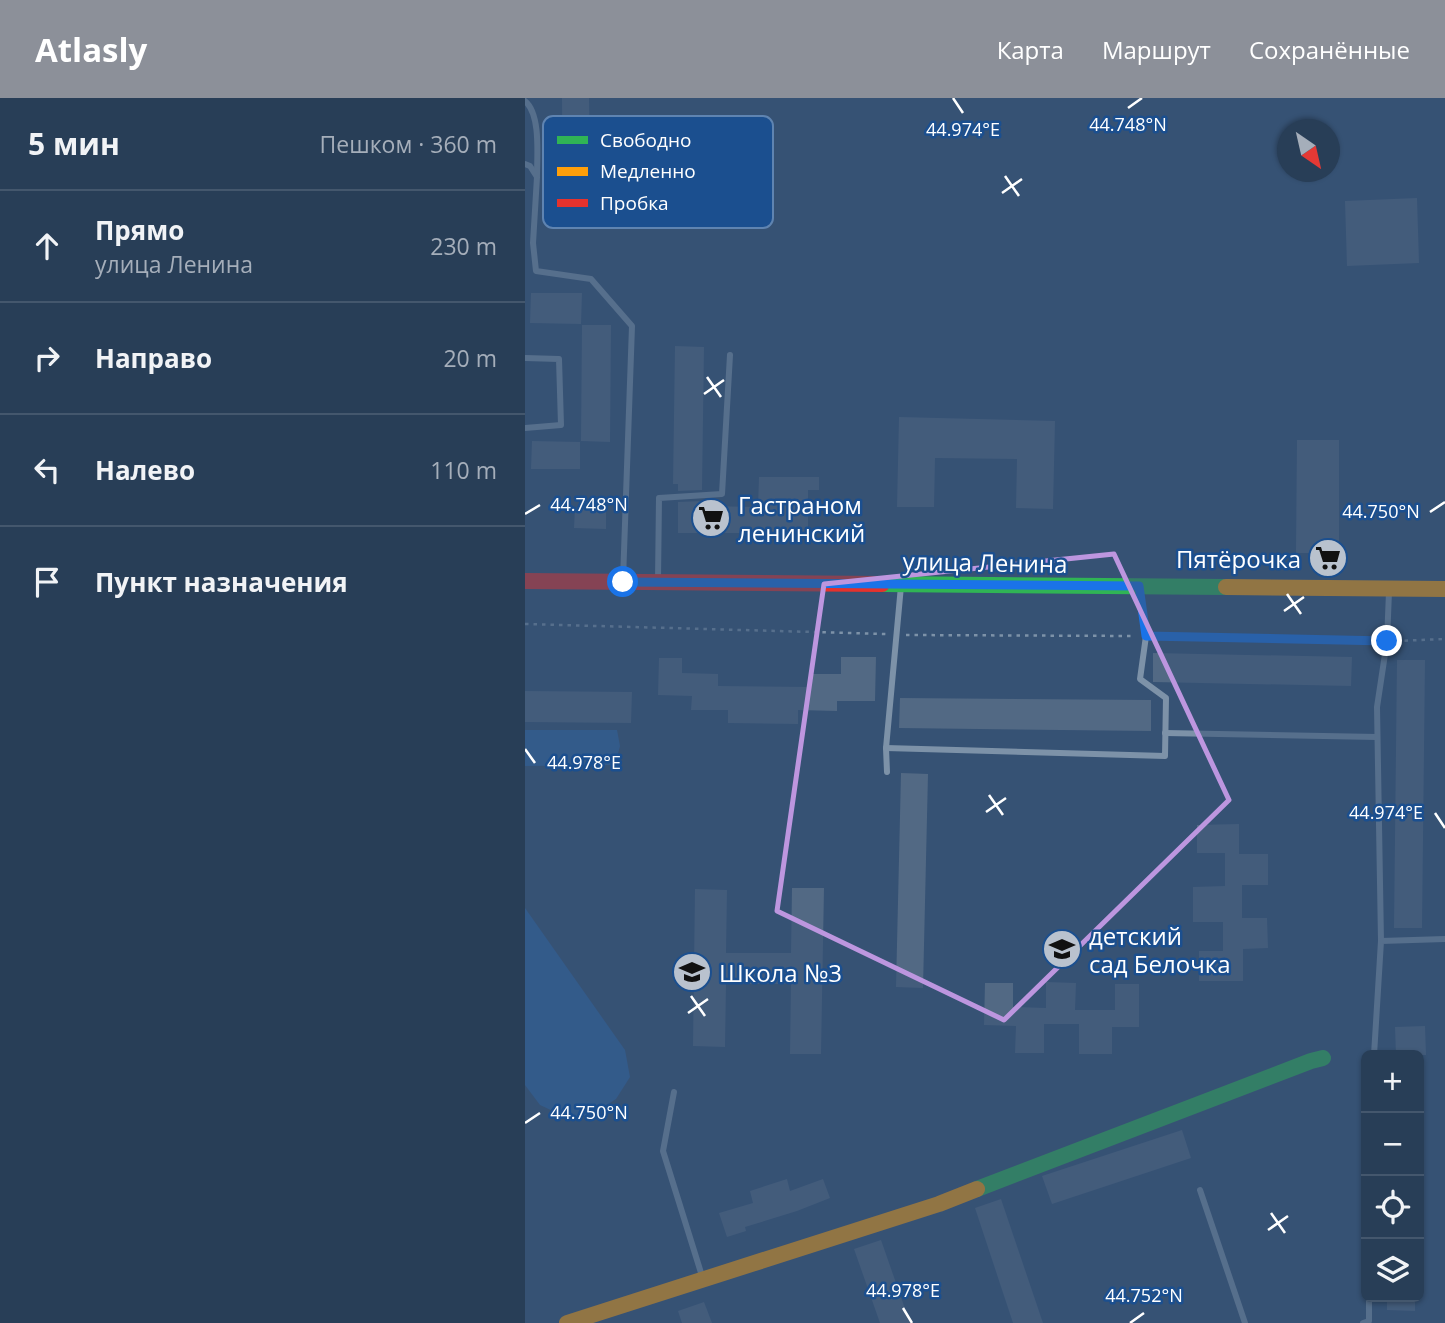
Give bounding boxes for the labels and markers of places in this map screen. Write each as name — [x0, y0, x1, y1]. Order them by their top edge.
place label: Гастраном ленинский — [738, 488, 865, 549]
supermarket icon: Гастраном ленинский — [690, 497, 732, 539]
supermarket icon: Пятёрочка — [1307, 537, 1349, 579]
place label: Пятёрочка — [1176, 542, 1301, 575]
place label: детский сад Белочка — [1089, 919, 1231, 980]
school or university icon: детский сад Белочка — [1041, 928, 1083, 970]
school or university icon: Школа №3 — [671, 951, 713, 993]
place label: Школа №3 — [719, 956, 842, 989]

